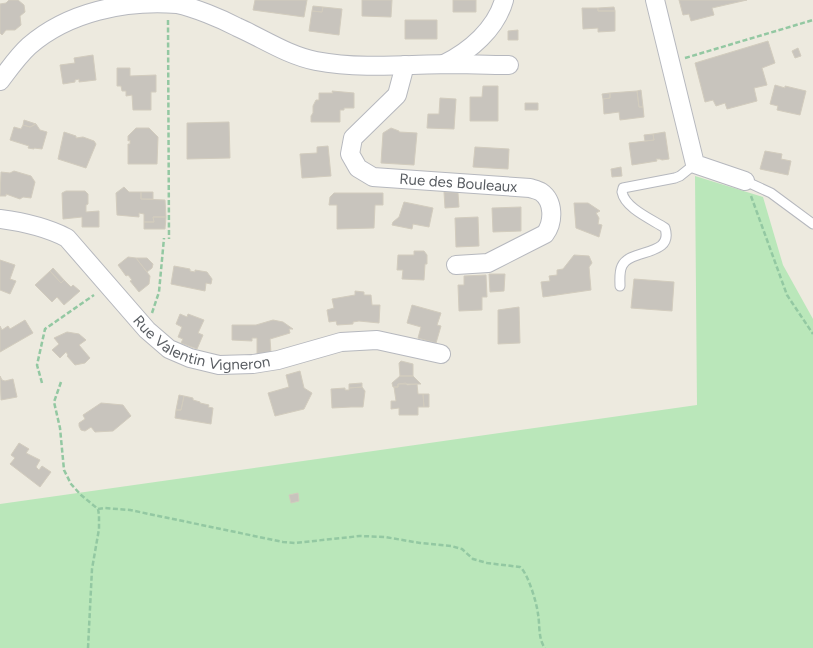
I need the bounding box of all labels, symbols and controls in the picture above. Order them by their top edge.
street label: Rue des Bouleaux [399,170,518,196]
street label: Rue Valentin Vigneron [129,311,271,374]

